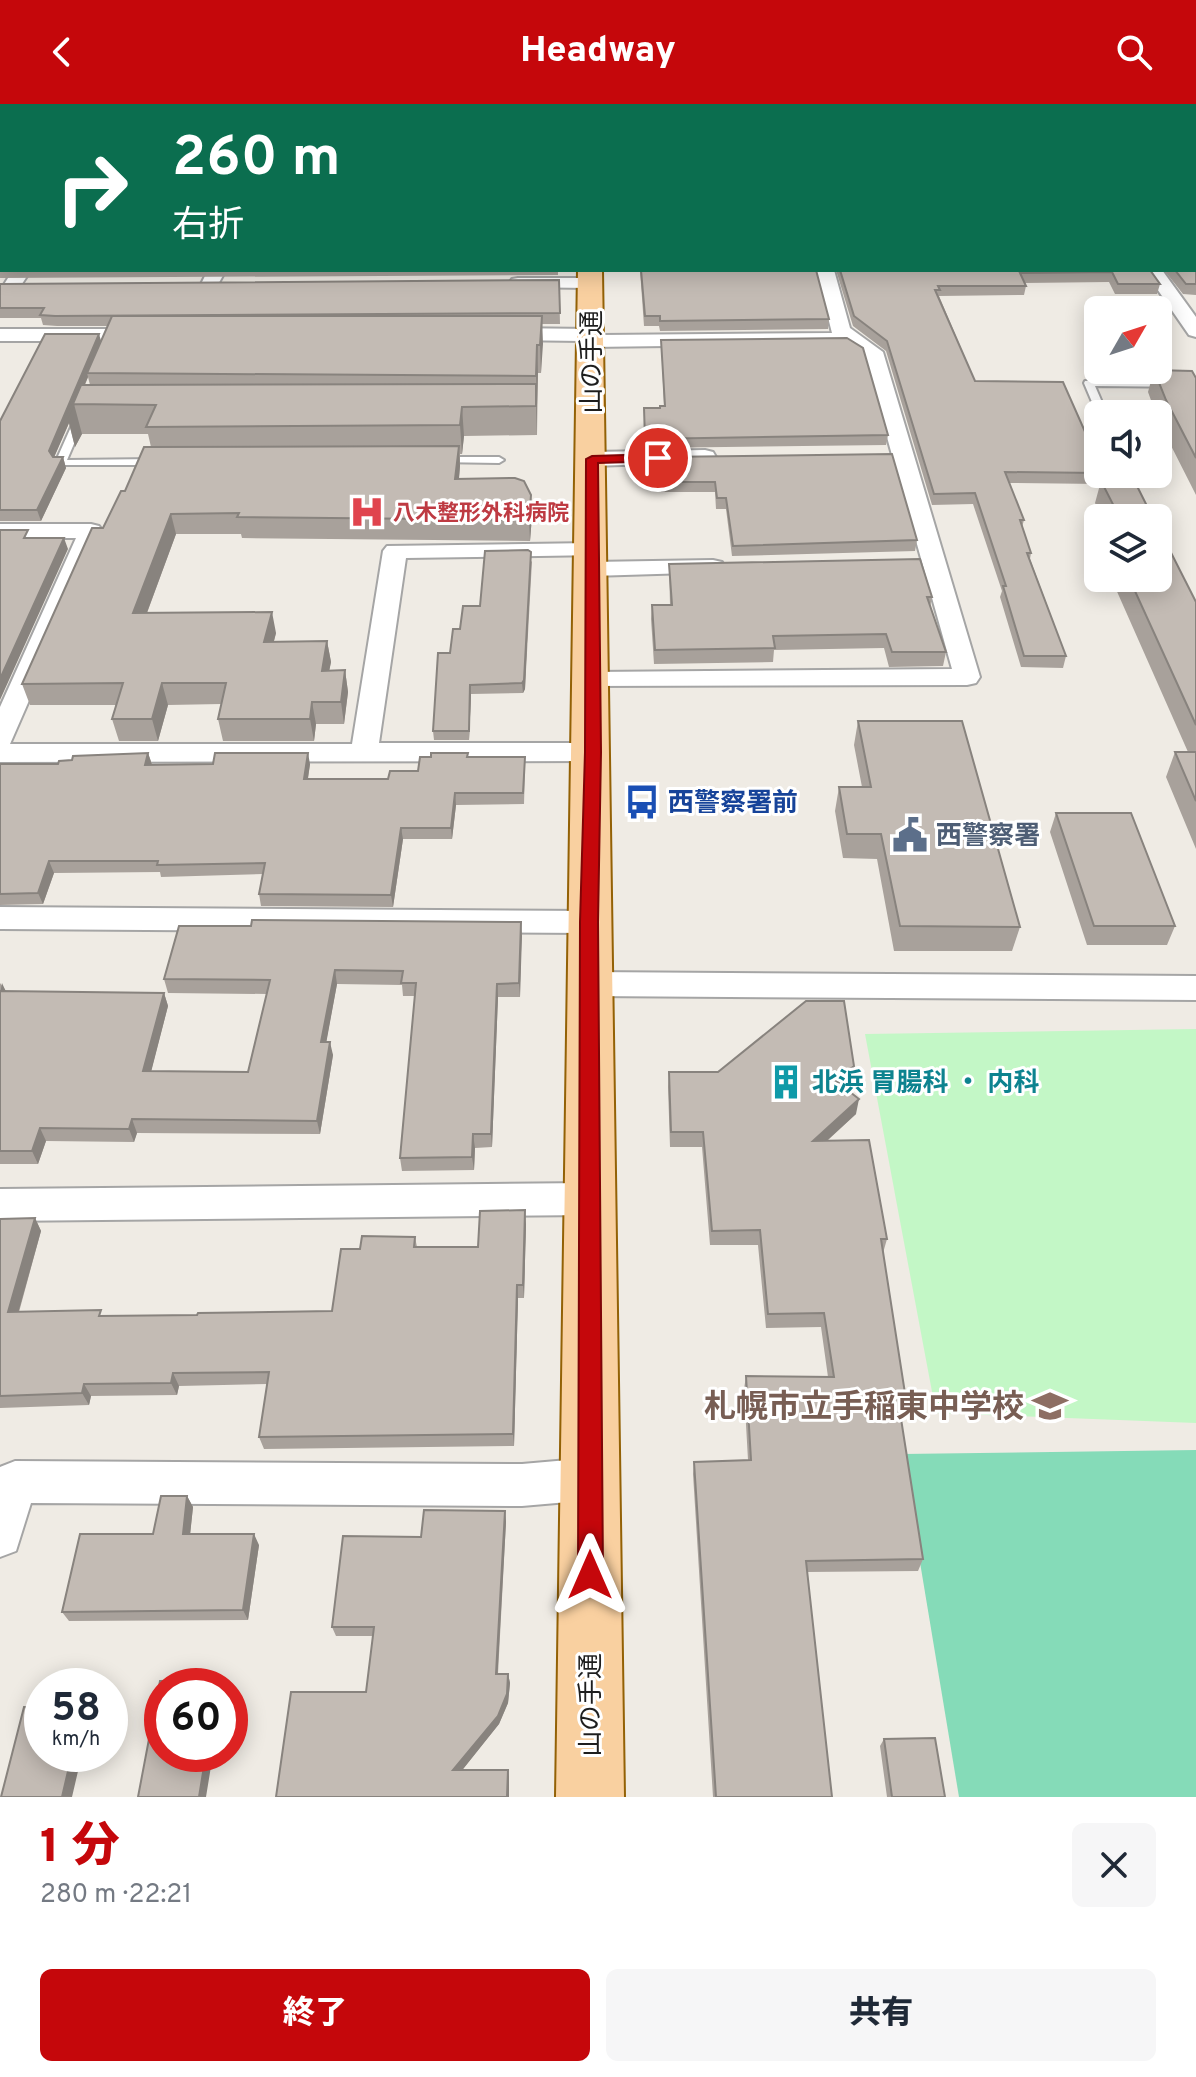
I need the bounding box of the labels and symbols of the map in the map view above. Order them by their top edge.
north arrow [1084,296,1172,384]
street label: 山の手通 [577,310,610,414]
pin [624,424,692,492]
hospital icon: 八木整形外科病院 [348,493,386,531]
place label: 八木整形外科病院 [393,501,569,528]
bus stop icon: 西警察署前 [623,783,661,821]
place label: 西警察署前 [668,788,798,821]
public building icon: 西警察署 [891,816,929,854]
place label: 西警察署 [936,821,1040,854]
building icon: 北浜 胃腸科 ・ 内科 [767,1063,805,1101]
place label: 北浜 胃腸科 ・ 内科 [812,1068,1040,1101]
school or university icon: 札幌市立手稲東中学校 [1031,1387,1069,1425]
place label: 札幌市立手稲東中学校 [704,1389,1024,1429]
position arrow [548,1533,632,1617]
street label: 山の手通 [576,1653,609,1757]
speed limit sign: 60 [144,1668,248,1772]

